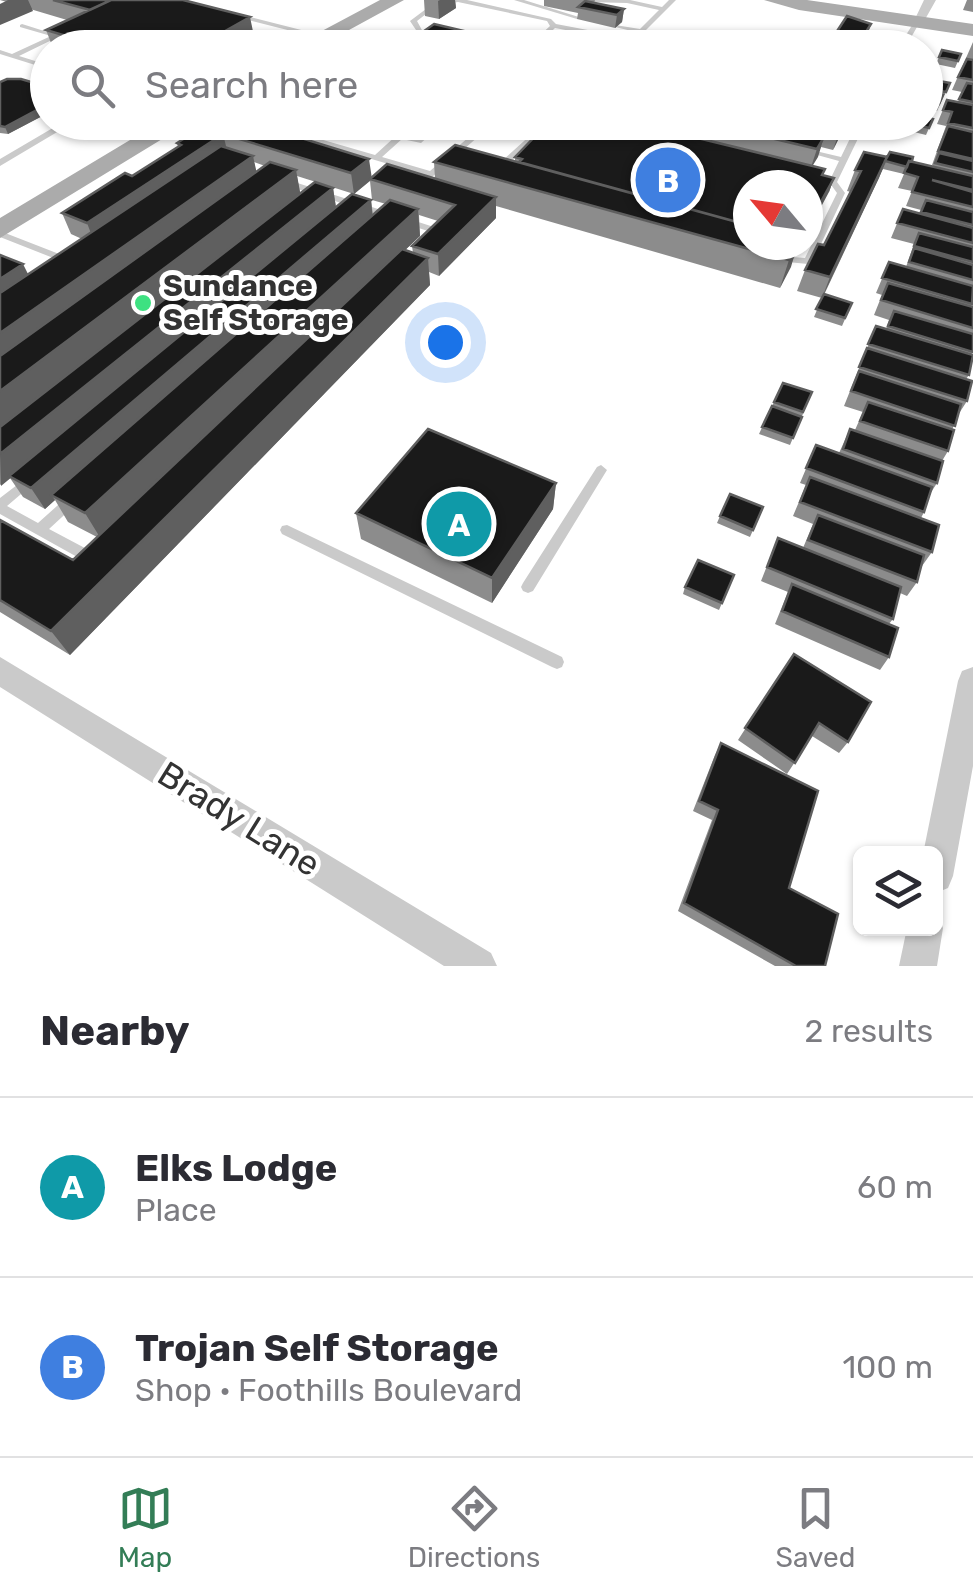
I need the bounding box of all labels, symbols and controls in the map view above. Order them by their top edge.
search box [30,30,943,140]
icon: search [65,58,120,113]
text: Search here [145,62,358,108]
pin: B [636,142,700,218]
north arrow [733,170,823,260]
place label: Sundance Self Storage [163,268,349,338]
marker: Sundance Self Storage [132,292,154,314]
your location [420,317,471,368]
pin: A [426,486,492,562]
street label: Brady Lane [150,753,328,885]
map controls [853,846,943,936]
button: layers [853,846,943,936]
text: Nearby [40,1006,190,1056]
text: 2 results [804,1012,933,1050]
text: Elks Lodge [135,1145,337,1191]
text: A [61,1168,84,1206]
text: 60 m [857,1168,933,1206]
text: Place [135,1191,217,1229]
text: Trojan Self Storage [135,1325,499,1371]
text: B [61,1348,84,1386]
text: 100 m [842,1348,933,1386]
text: Shop · Foothills Boulevard [135,1371,522,1409]
tab: Map [118,1481,173,1574]
tab: Directions [408,1481,540,1574]
tab: Saved [775,1481,855,1574]

